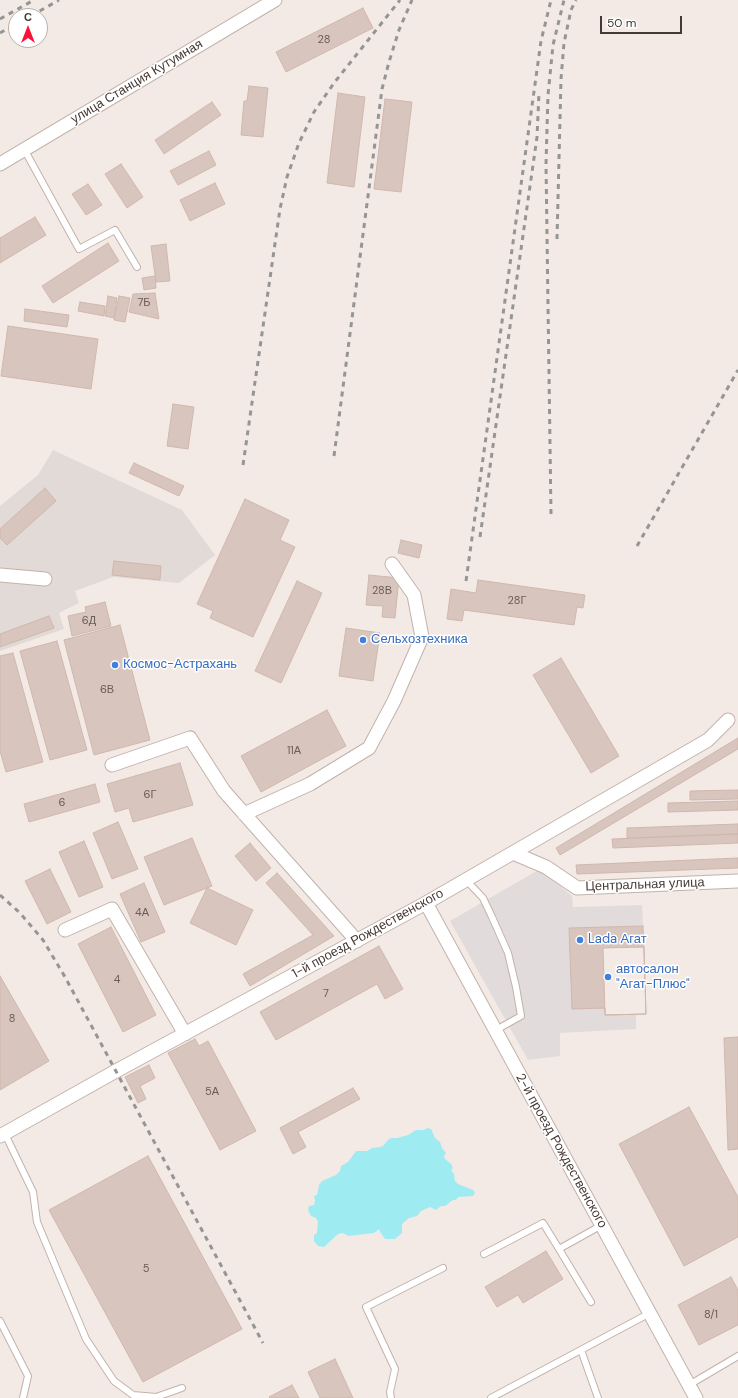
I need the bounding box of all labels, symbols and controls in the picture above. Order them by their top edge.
north arrow [8,8,48,48]
scale bar [602,8,684,34]
text: С [24,10,32,24]
text: 50 m [607,15,636,31]
house number: 28 [318,33,330,47]
street label: улица Станция Кутумная [68,36,206,128]
house number: 7Б [137,296,151,310]
house number: 28В [372,584,392,598]
house number: 28Г [508,594,526,608]
house number: 6Д [82,614,96,628]
place label: Сельхозтехника [371,632,468,648]
marker: Сельхозтехника [358,635,368,645]
place label: Космос-Астрахань [123,657,237,673]
marker: Космос-Астрахань [110,660,120,670]
house number: 6В [100,683,114,697]
house number: 11А [287,744,301,758]
house number: 6Г [144,788,156,802]
house number: 6 [59,796,65,810]
street label: Центральная улица [585,875,705,895]
street label: 1-й проезд Рождественского [290,886,446,982]
house number: 4А [135,906,149,920]
place label: Lada Агат [588,932,647,948]
marker: Lada Агат [575,935,585,945]
place label: автосалон "Агат-Плюс" [616,962,690,993]
marker: автосалон "Агат-Плюс" [603,972,613,982]
house number: 4 [114,973,120,987]
house number: 7 [323,987,329,1001]
house number: 8 [9,1012,15,1026]
street label: 2-й проезд Рождественского [512,1071,610,1231]
house number: 5А [205,1085,219,1099]
house number: 5 [143,1262,149,1276]
house number: 8/1 [704,1308,718,1322]

